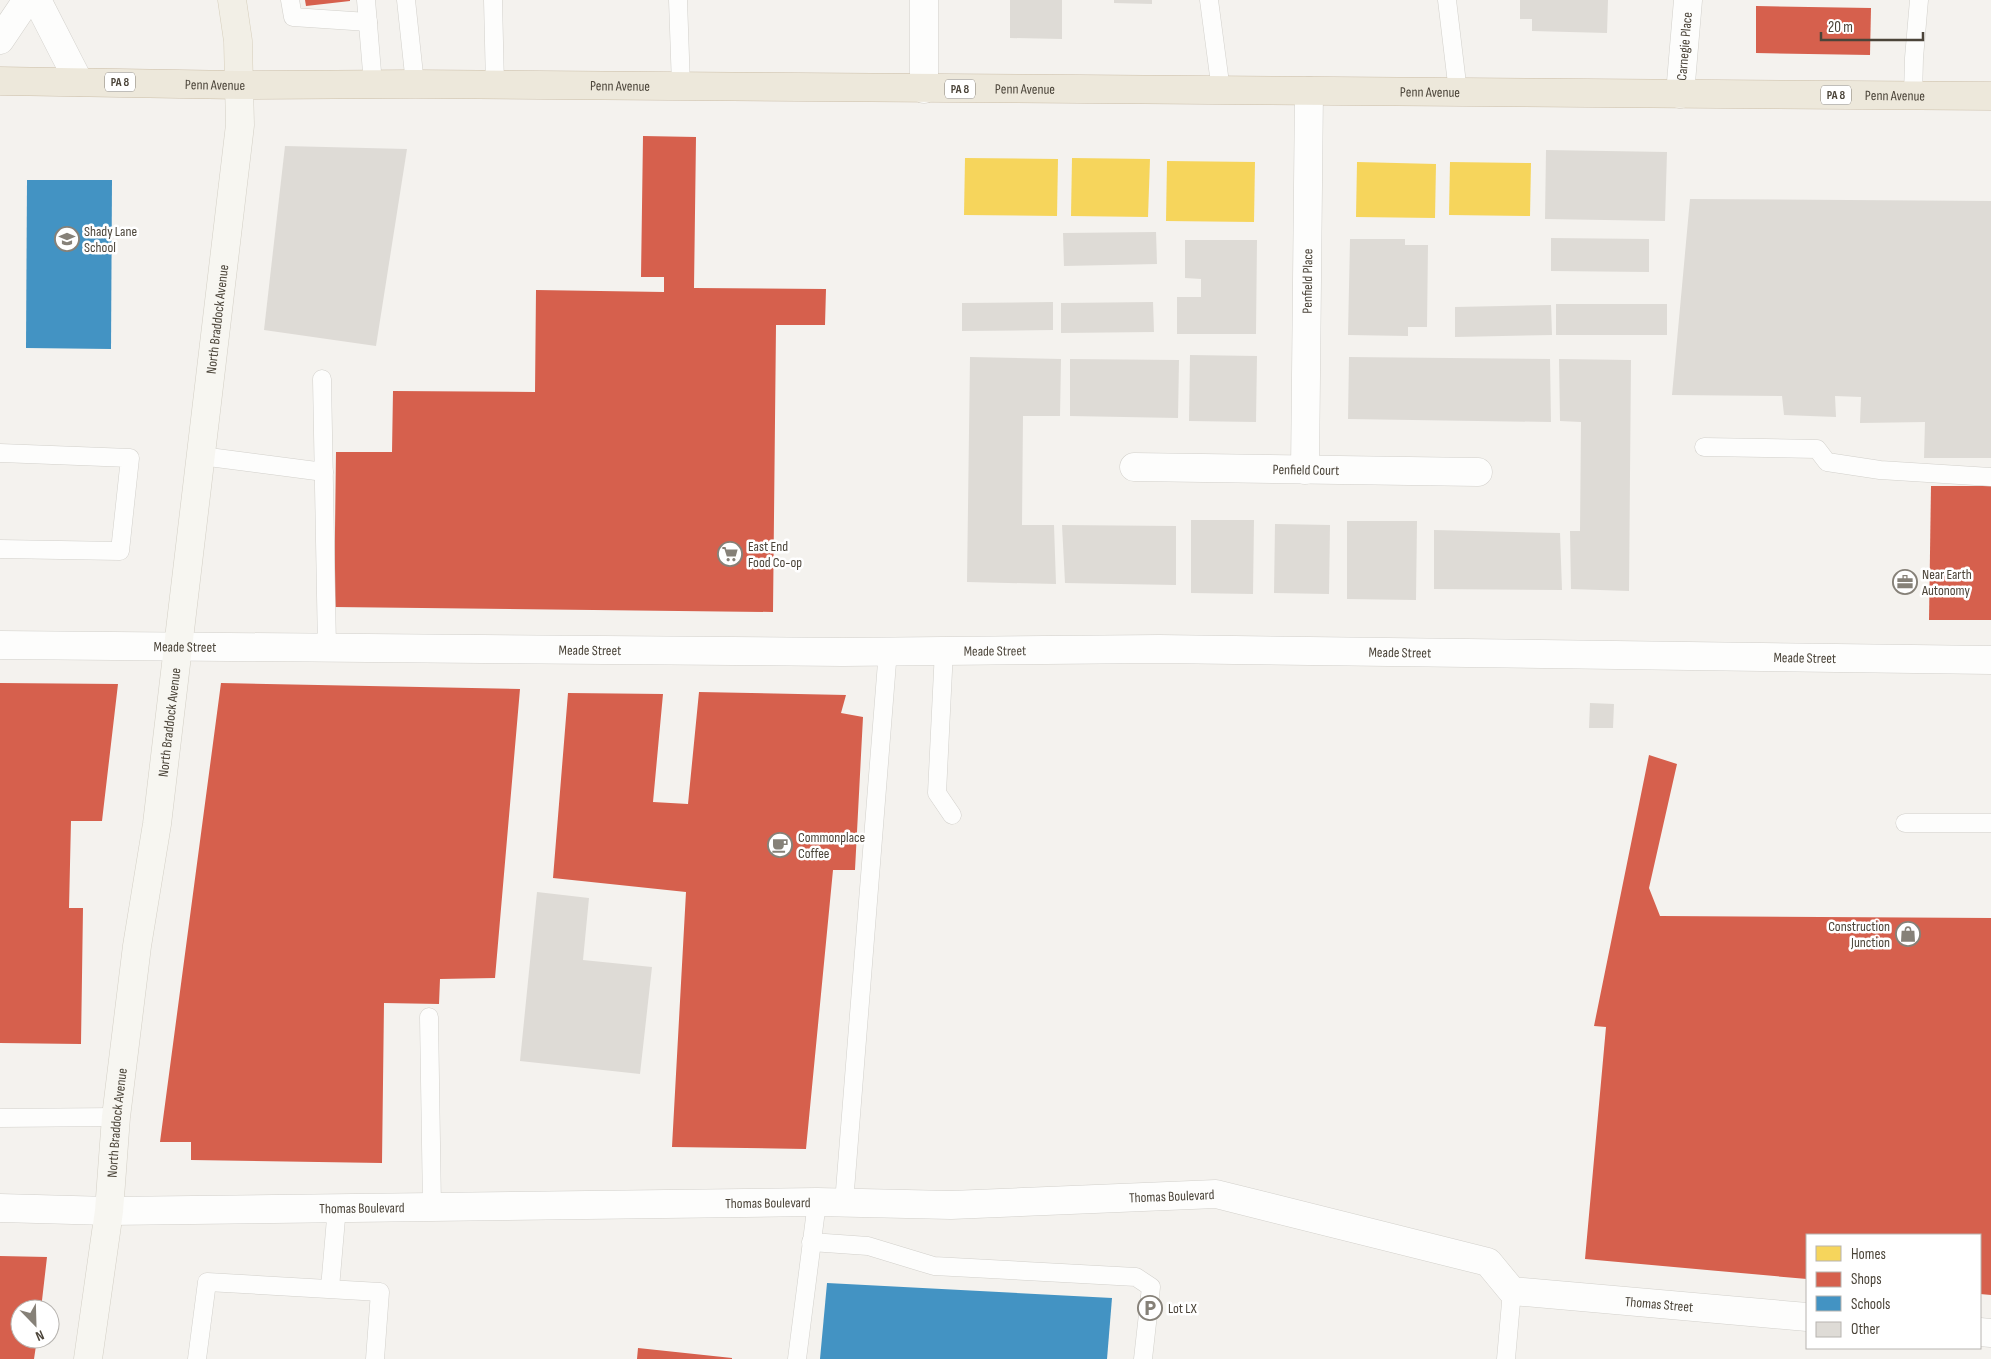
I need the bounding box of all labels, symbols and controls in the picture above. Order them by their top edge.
scale bar [1821,10,1924,42]
street label: Carnegie Place [1673,11,1695,81]
text: 20 m [1828,18,1853,37]
road number: PA 8 [105,72,135,91]
street label: Penn Avenue [185,76,245,94]
street label: Penn Avenue [590,77,650,94]
road number: PA 8 [945,80,975,98]
street label: Penn Avenue [995,80,1055,97]
street label: Penn Avenue [1400,83,1460,100]
road number: PA 8 [1821,86,1851,104]
street label: Penn Avenue [1865,87,1925,104]
place label: Shady Lane School [84,223,137,256]
school or university icon: Shady Lane School [54,226,80,252]
street label: Penfield Place [1298,248,1316,314]
street label: North Braddock Avenue [202,264,232,375]
street label: Penfield Court [1272,461,1340,478]
place label: East End Food Co-op [748,538,802,571]
supermarket icon: East End Food Co-op [717,541,743,567]
place label: Near Earth Autonomy [1921,566,1972,599]
office icon: Near Earth Autonomy [1892,569,1918,595]
street label: Meade Street [154,638,216,655]
street label: Meade Street [559,641,621,659]
street label: Meade Street [964,642,1026,659]
street label: Meade Street [1368,643,1431,661]
street label: Meade Street [1773,649,1836,666]
street label: North Braddock Avenue [154,667,184,778]
place label: Commonplace Coffee [798,829,865,862]
cafe icon: Commonplace Coffee [767,832,793,858]
place label: Construction Junction [1828,918,1890,951]
shop icon: Construction Junction [1895,921,1921,947]
street label: North Braddock Avenue [103,1067,130,1178]
street label: Thomas Boulevard [1129,1186,1215,1206]
street label: Thomas Boulevard [725,1194,811,1212]
street label: Thomas Boulevard [319,1199,405,1217]
legend [1806,1234,1981,1349]
text: Homes [1851,1245,1886,1264]
text: Shops [1851,1270,1882,1289]
street label: Thomas Street [1624,1292,1694,1315]
parking icon: Lot LX [1137,1295,1163,1321]
text: Schools [1851,1295,1890,1314]
north arrow [10,1299,60,1349]
place label: Lot LX [1168,1300,1197,1317]
text: Other [1851,1320,1880,1339]
text: N [33,1326,47,1345]

